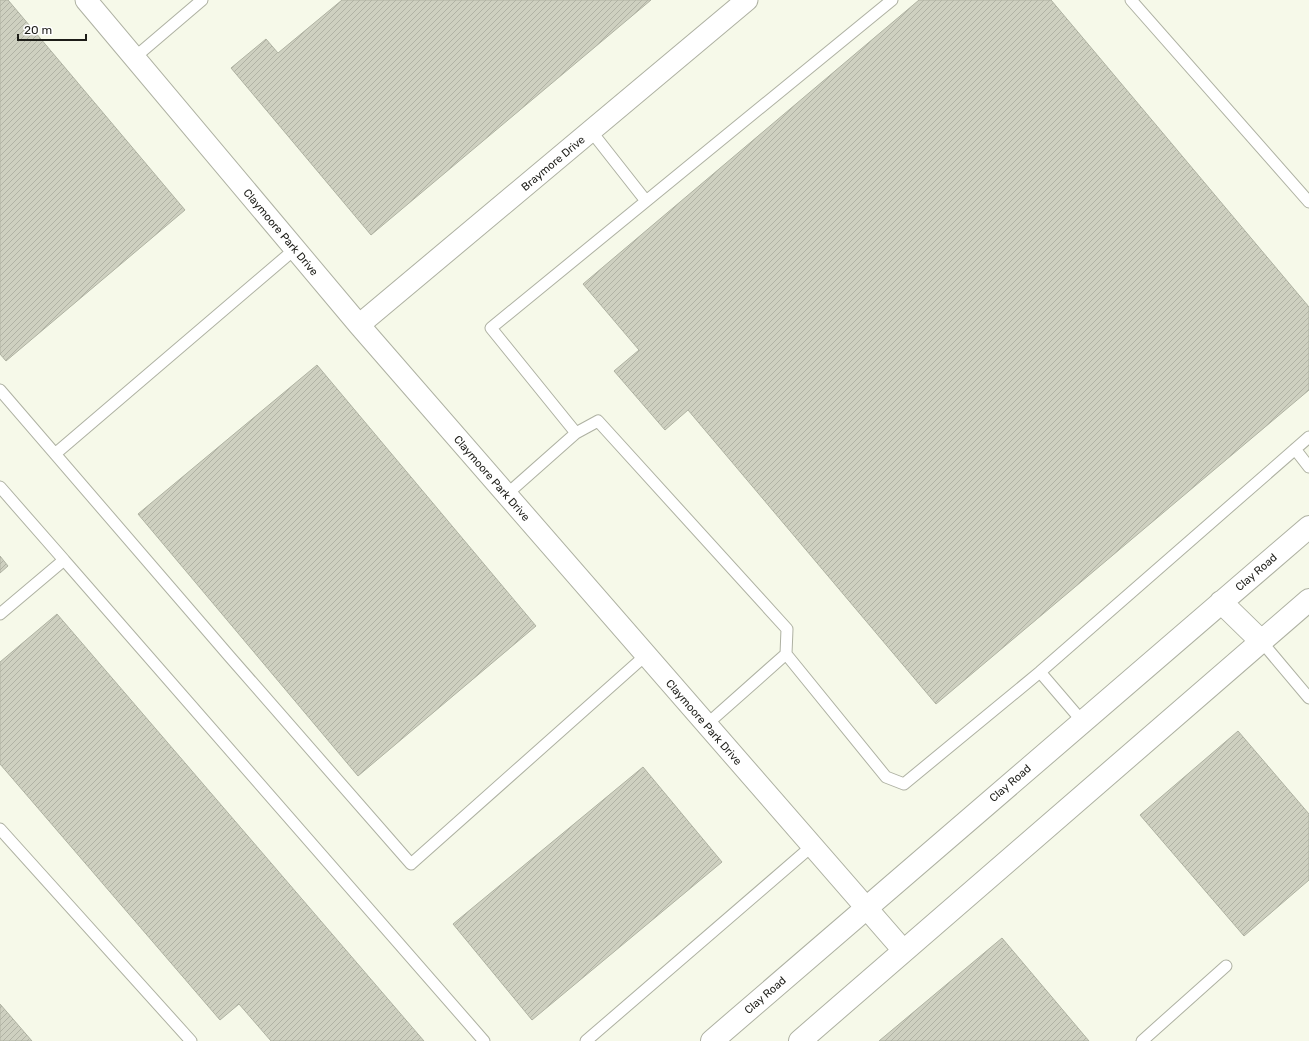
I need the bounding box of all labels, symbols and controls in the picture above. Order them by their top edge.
scale bar [18,16,86,42]
text: 20 m [24,23,52,37]
street label: Braymore Drive [519,133,588,194]
street label: Claymoore Park Drive [241,186,321,278]
street label: Claymoore Park Drive [451,433,532,524]
street label: Clay Road [1233,551,1280,594]
street label: Claymoore Park Drive [663,677,744,768]
street label: Clay Road [987,762,1034,805]
street label: Clay Road [742,974,789,1017]

